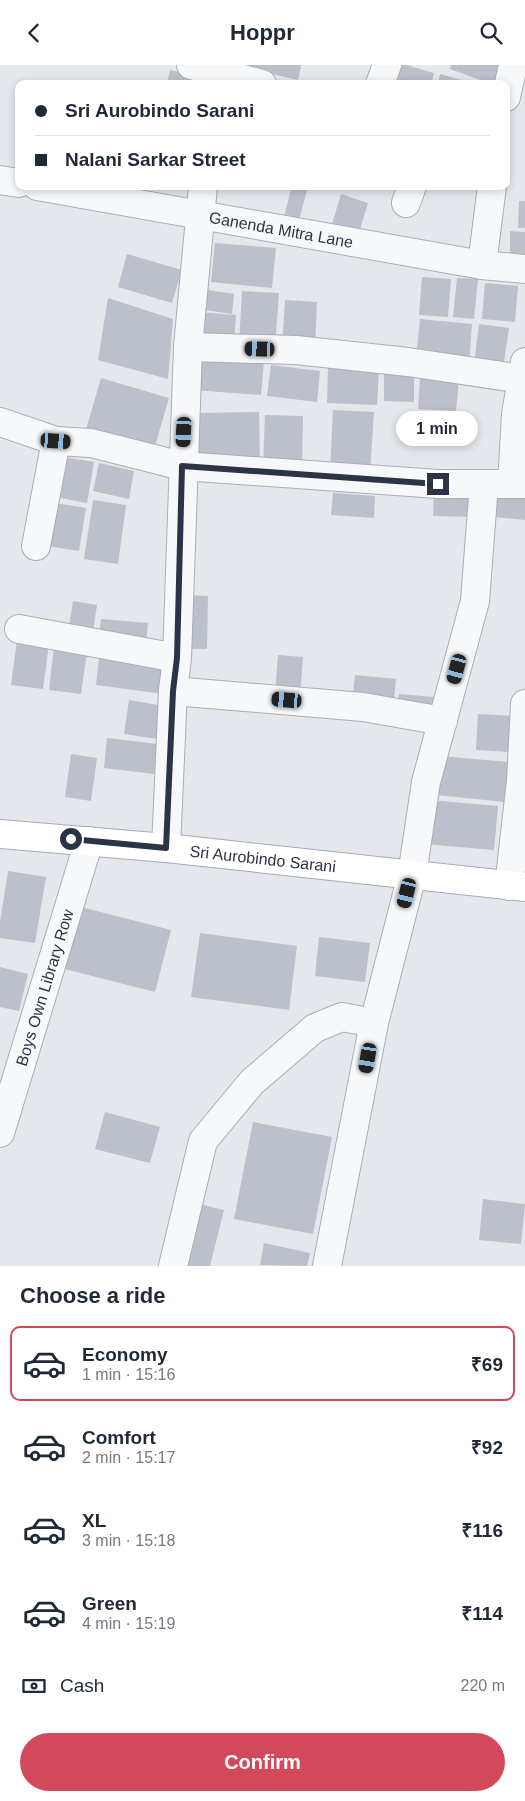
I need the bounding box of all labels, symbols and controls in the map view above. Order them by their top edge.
icon: back [20,19,48,47]
icon: search [477,19,505,47]
text: Hoppr [230,20,295,45]
text: Sri Aurobindo Sarani [65,100,254,121]
text: Nalani Sarkar Street [65,149,246,170]
street label: Ganenda Mitra Lane [208,209,355,251]
car [244,341,275,357]
callout: 1 min [397,411,479,447]
car [175,417,192,447]
text: 1 min [416,420,458,437]
car [40,432,71,450]
route end [427,473,449,495]
car [445,653,468,685]
car [271,691,302,709]
route start [60,828,82,850]
street label: Sri Aurobindo Sarani [189,843,337,875]
car [396,877,417,909]
street label: Boys Own Library Row [13,907,77,1068]
car [358,1042,377,1074]
text: Choose a ride [20,1283,165,1308]
icon: car [22,1341,67,1386]
text: Economy [82,1344,168,1365]
text: ₹69 [471,1354,503,1375]
text: 1 min · 15:16 [82,1366,175,1383]
icon: car [22,1424,67,1469]
text: Comfort [82,1427,156,1448]
text: ₹92 [471,1437,503,1458]
text: 2 min · 15:17 [82,1449,175,1466]
icon: car [22,1507,67,1552]
text: XL [82,1510,106,1531]
text: ₹116 [461,1520,503,1541]
text: 3 min · 15:18 [82,1532,175,1549]
icon: car [22,1590,67,1635]
text: Green [82,1593,137,1614]
text: ₹114 [461,1603,503,1624]
text: 4 min · 15:19 [82,1615,175,1632]
icon: cash [20,1672,48,1700]
text: Cash [60,1675,104,1696]
text: 220 m [461,1677,505,1694]
button: Confirm [20,1733,505,1791]

